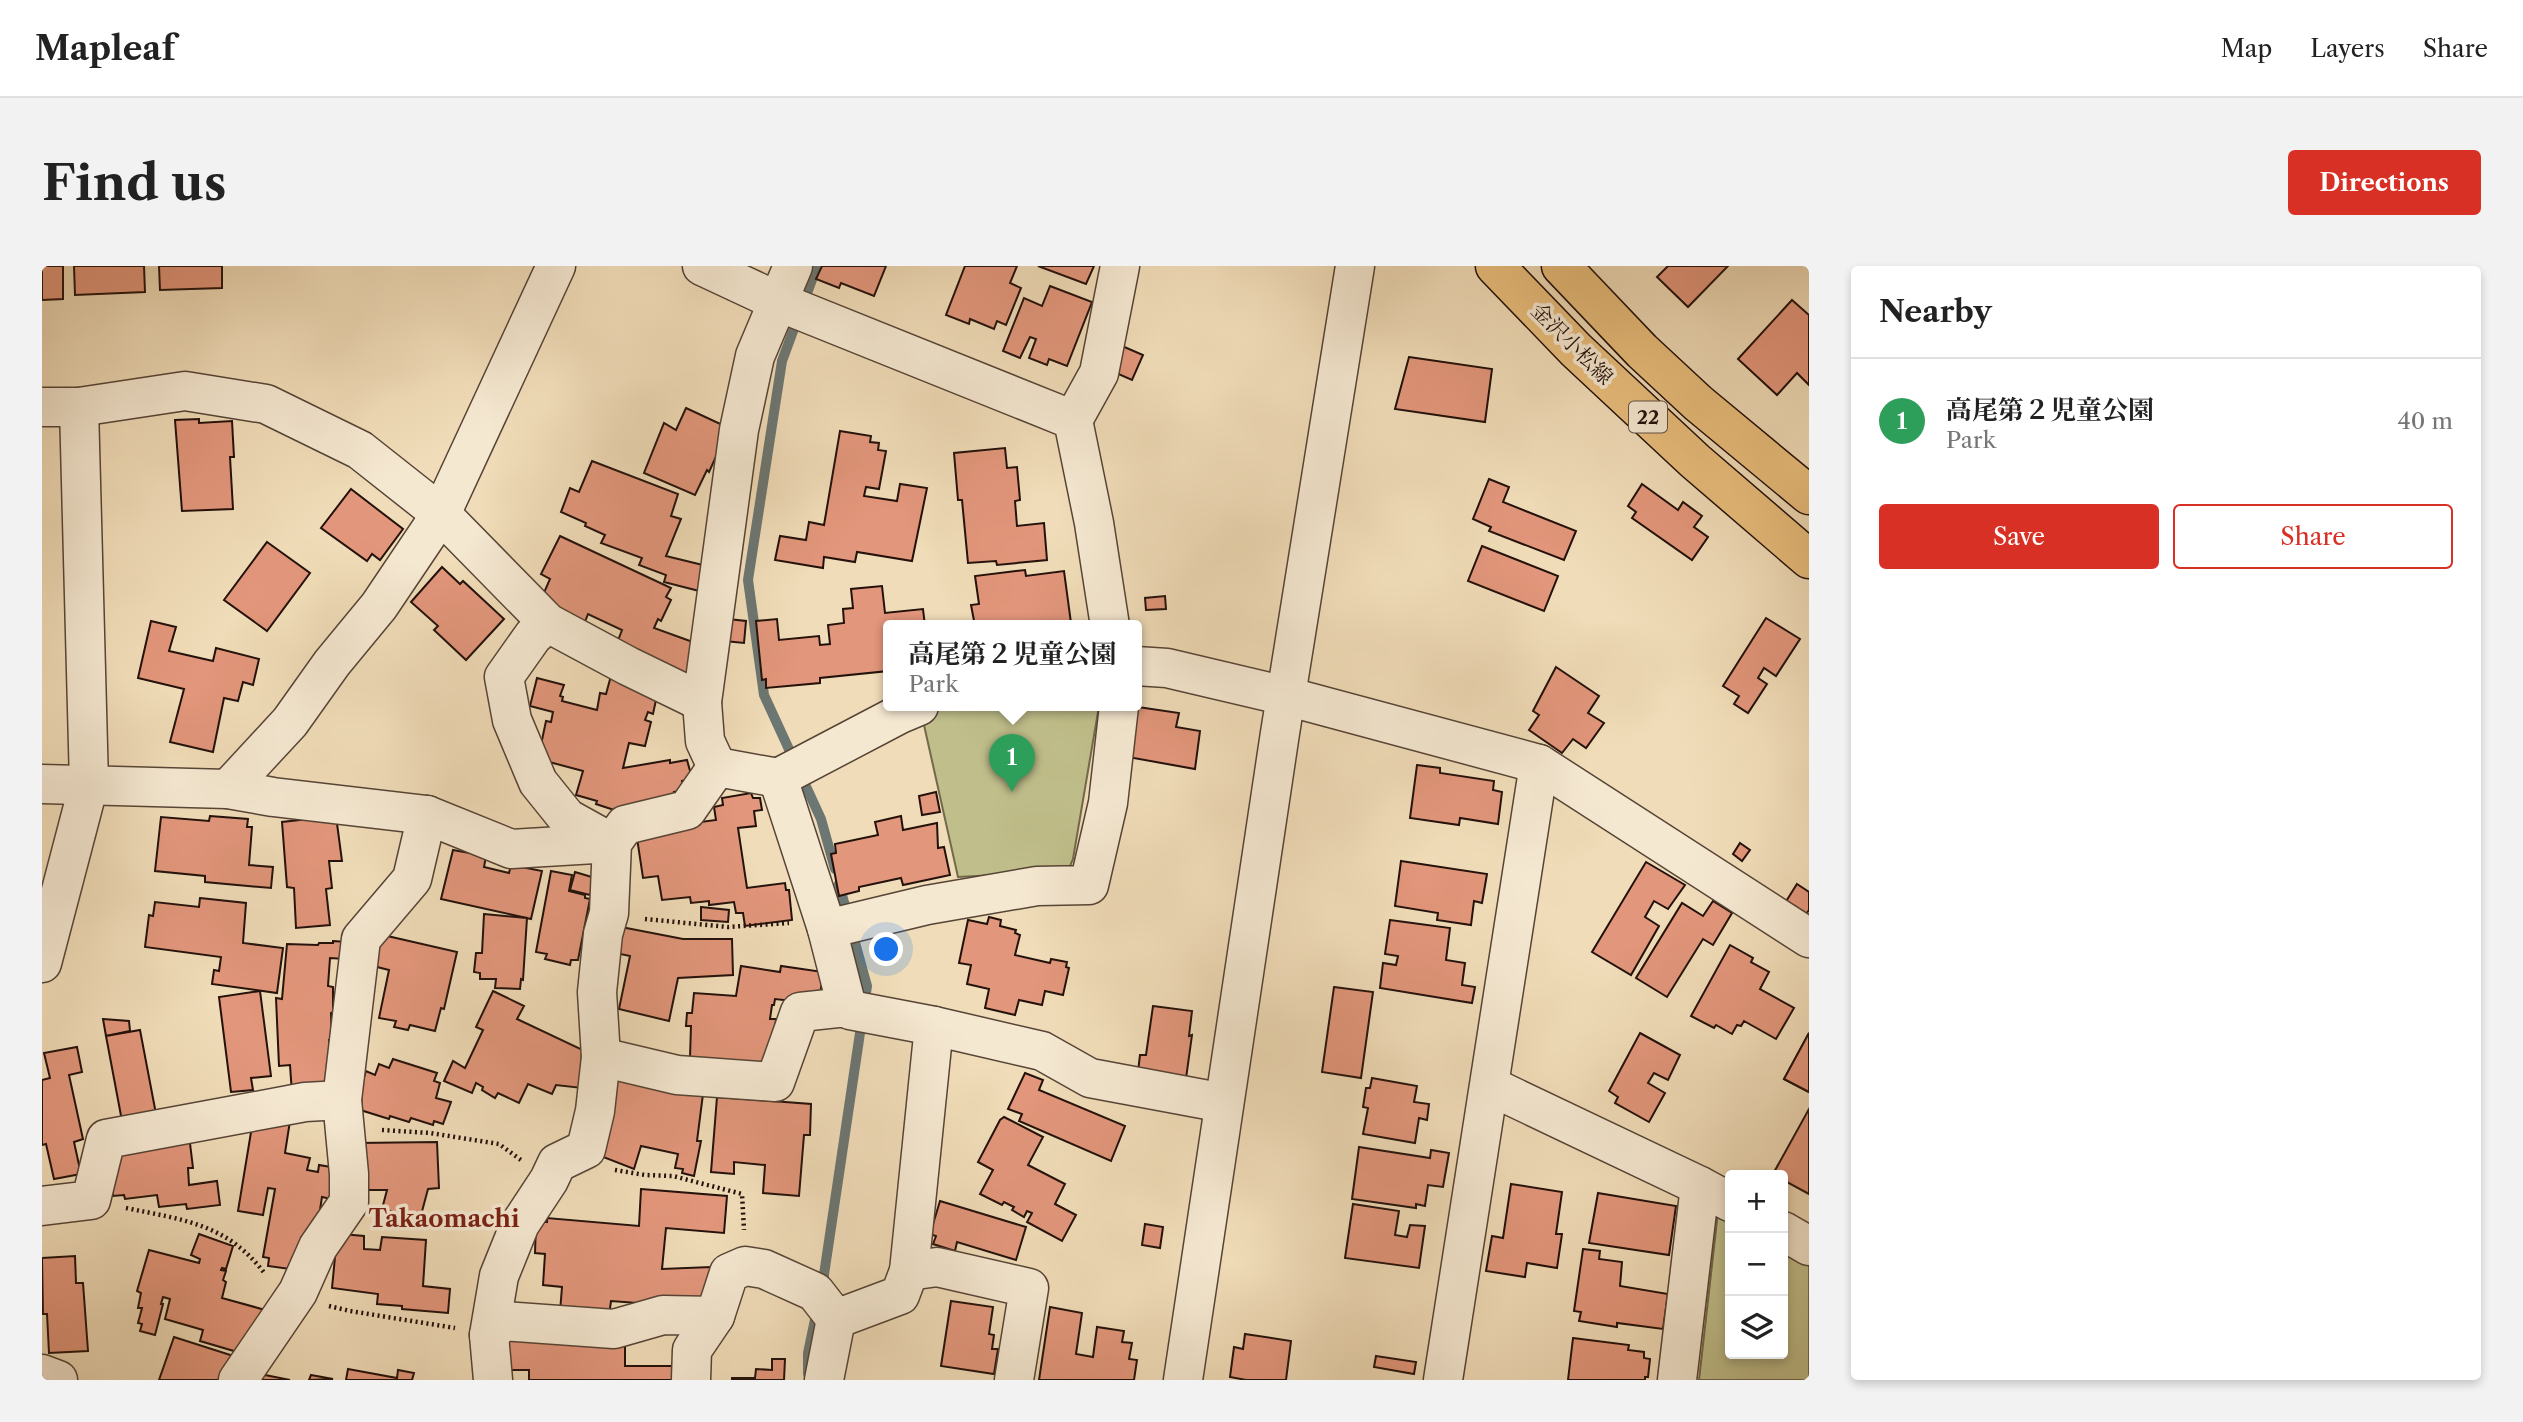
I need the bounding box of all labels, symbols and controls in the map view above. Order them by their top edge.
text: Mapleaf [35,28,175,69]
text: Map [2221,34,2272,63]
text: Layers [2310,34,2385,63]
text: Share [2423,34,2488,63]
button: Directions [2288,150,2481,215]
text: Find us [42,152,226,213]
text: Nearby [1879,293,1992,330]
street label: 金沢小松線 [1526,298,1618,390]
text: 高尾第２児童公園 [1946,394,2154,426]
road number: 22 [1629,402,1667,433]
text: 1 [1897,407,1907,435]
text: 40 m [2398,407,2453,435]
text: Park [1946,426,1996,454]
button: Save [1879,504,2159,569]
button: Share [2173,504,2453,569]
popup [883,620,1142,711]
text: 高尾第２児童公園 [908,638,1117,670]
text: Park [908,670,958,698]
pin: 1 [989,734,1035,792]
your location [869,932,903,966]
map controls [1725,1170,1788,1359]
button: + [1725,1170,1788,1233]
district label: Takaomachi [368,1204,520,1233]
button: − [1725,1233,1788,1296]
button: layers [1725,1296,1788,1359]

